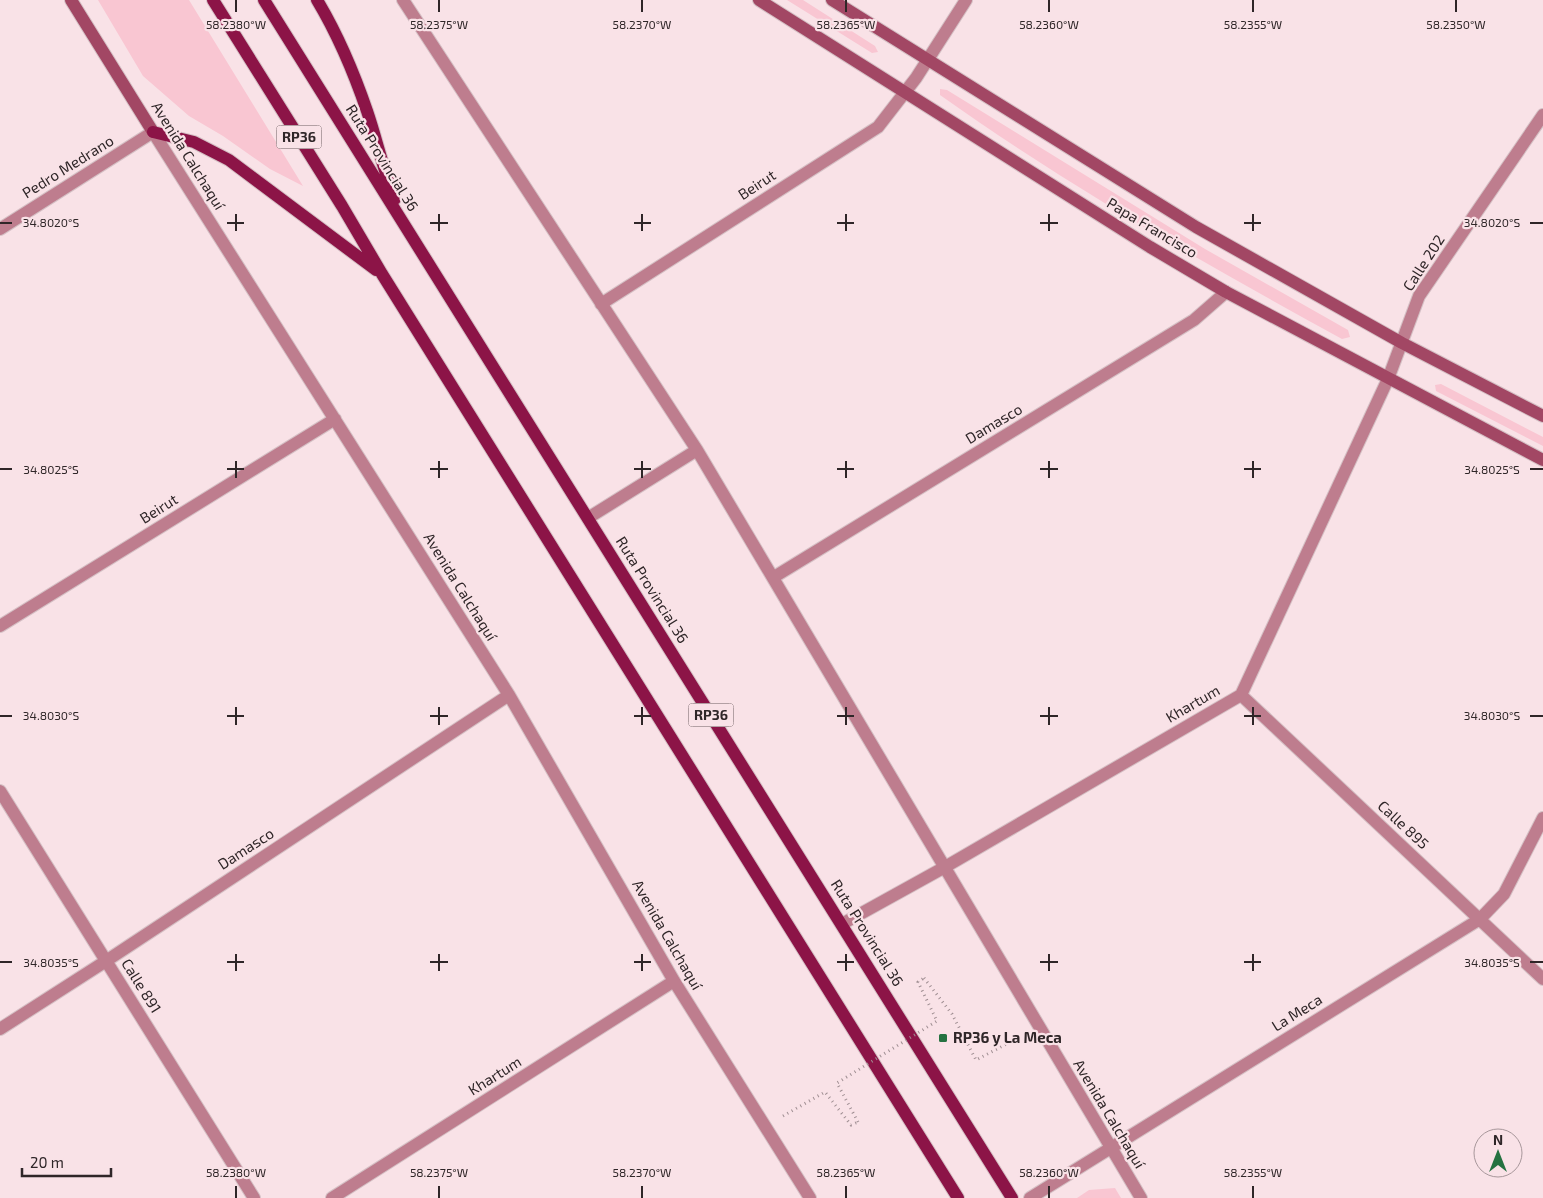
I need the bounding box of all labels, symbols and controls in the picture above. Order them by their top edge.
text: 58.2380°W [206,17,266,31]
text: 58.2375°W [410,17,468,31]
text: 58.2370°W [613,17,672,31]
text: 58.2365°W [817,17,875,31]
text: 58.2360°W [1019,17,1079,31]
text: 58.2355°W [1224,17,1282,31]
text: 58.2350°W [1426,17,1486,31]
street label: Avenida Calchaquí [148,98,230,214]
street label: Ruta Provincial 36 [343,101,423,214]
road number: RP36 [276,125,322,148]
street label: Pedro Medrano [18,131,117,201]
street label: Beirut [734,165,779,203]
street label: Papa Francisco [1104,193,1201,261]
text: 34.8020°S [23,215,79,229]
text: 34.8020°S [1464,215,1520,229]
street label: Calle 202 [1398,231,1448,294]
street label: Damasco [962,399,1025,447]
text: 34.8025°S [23,462,79,476]
text: 34.8025°S [1464,462,1520,476]
street label: Beirut [136,489,181,527]
street label: Avenida Calchaquí [420,529,502,645]
street label: Ruta Provincial 36 [613,533,693,646]
street label: Khartum [1162,681,1223,726]
road number: RP36 [688,704,734,726]
text: 34.8030°S [23,708,79,722]
text: 34.8030°S [1464,708,1520,722]
street label: Calle 895 [1375,796,1433,852]
street label: Damasco [214,823,277,873]
street label: Avenida Calchaquí [629,876,707,994]
street label: Ruta Provincial 36 [828,876,908,989]
text: 34.8035°S [23,955,79,969]
street label: Calle 891 [118,955,166,1016]
text: 34.8035°S [1464,955,1520,969]
street label: La Meca [1268,990,1325,1035]
place label: RP36 y La Meca [953,1028,1062,1047]
marker: RP36 y La Meca [937,1032,949,1044]
street label: Khartum [465,1052,524,1098]
street label: Avenida Calchaquí [1070,1056,1150,1172]
north arrow [1473,1128,1523,1178]
text: N [1493,1131,1503,1148]
scale bar [22,1146,111,1178]
text: 20 m [30,1153,64,1171]
text: 58.2380°W [206,1165,266,1179]
text: 58.2375°W [410,1165,468,1179]
text: 58.2370°W [613,1165,672,1179]
text: 58.2365°W [817,1165,875,1179]
text: 58.2360°W [1019,1165,1079,1179]
text: 58.2355°W [1224,1165,1282,1179]

